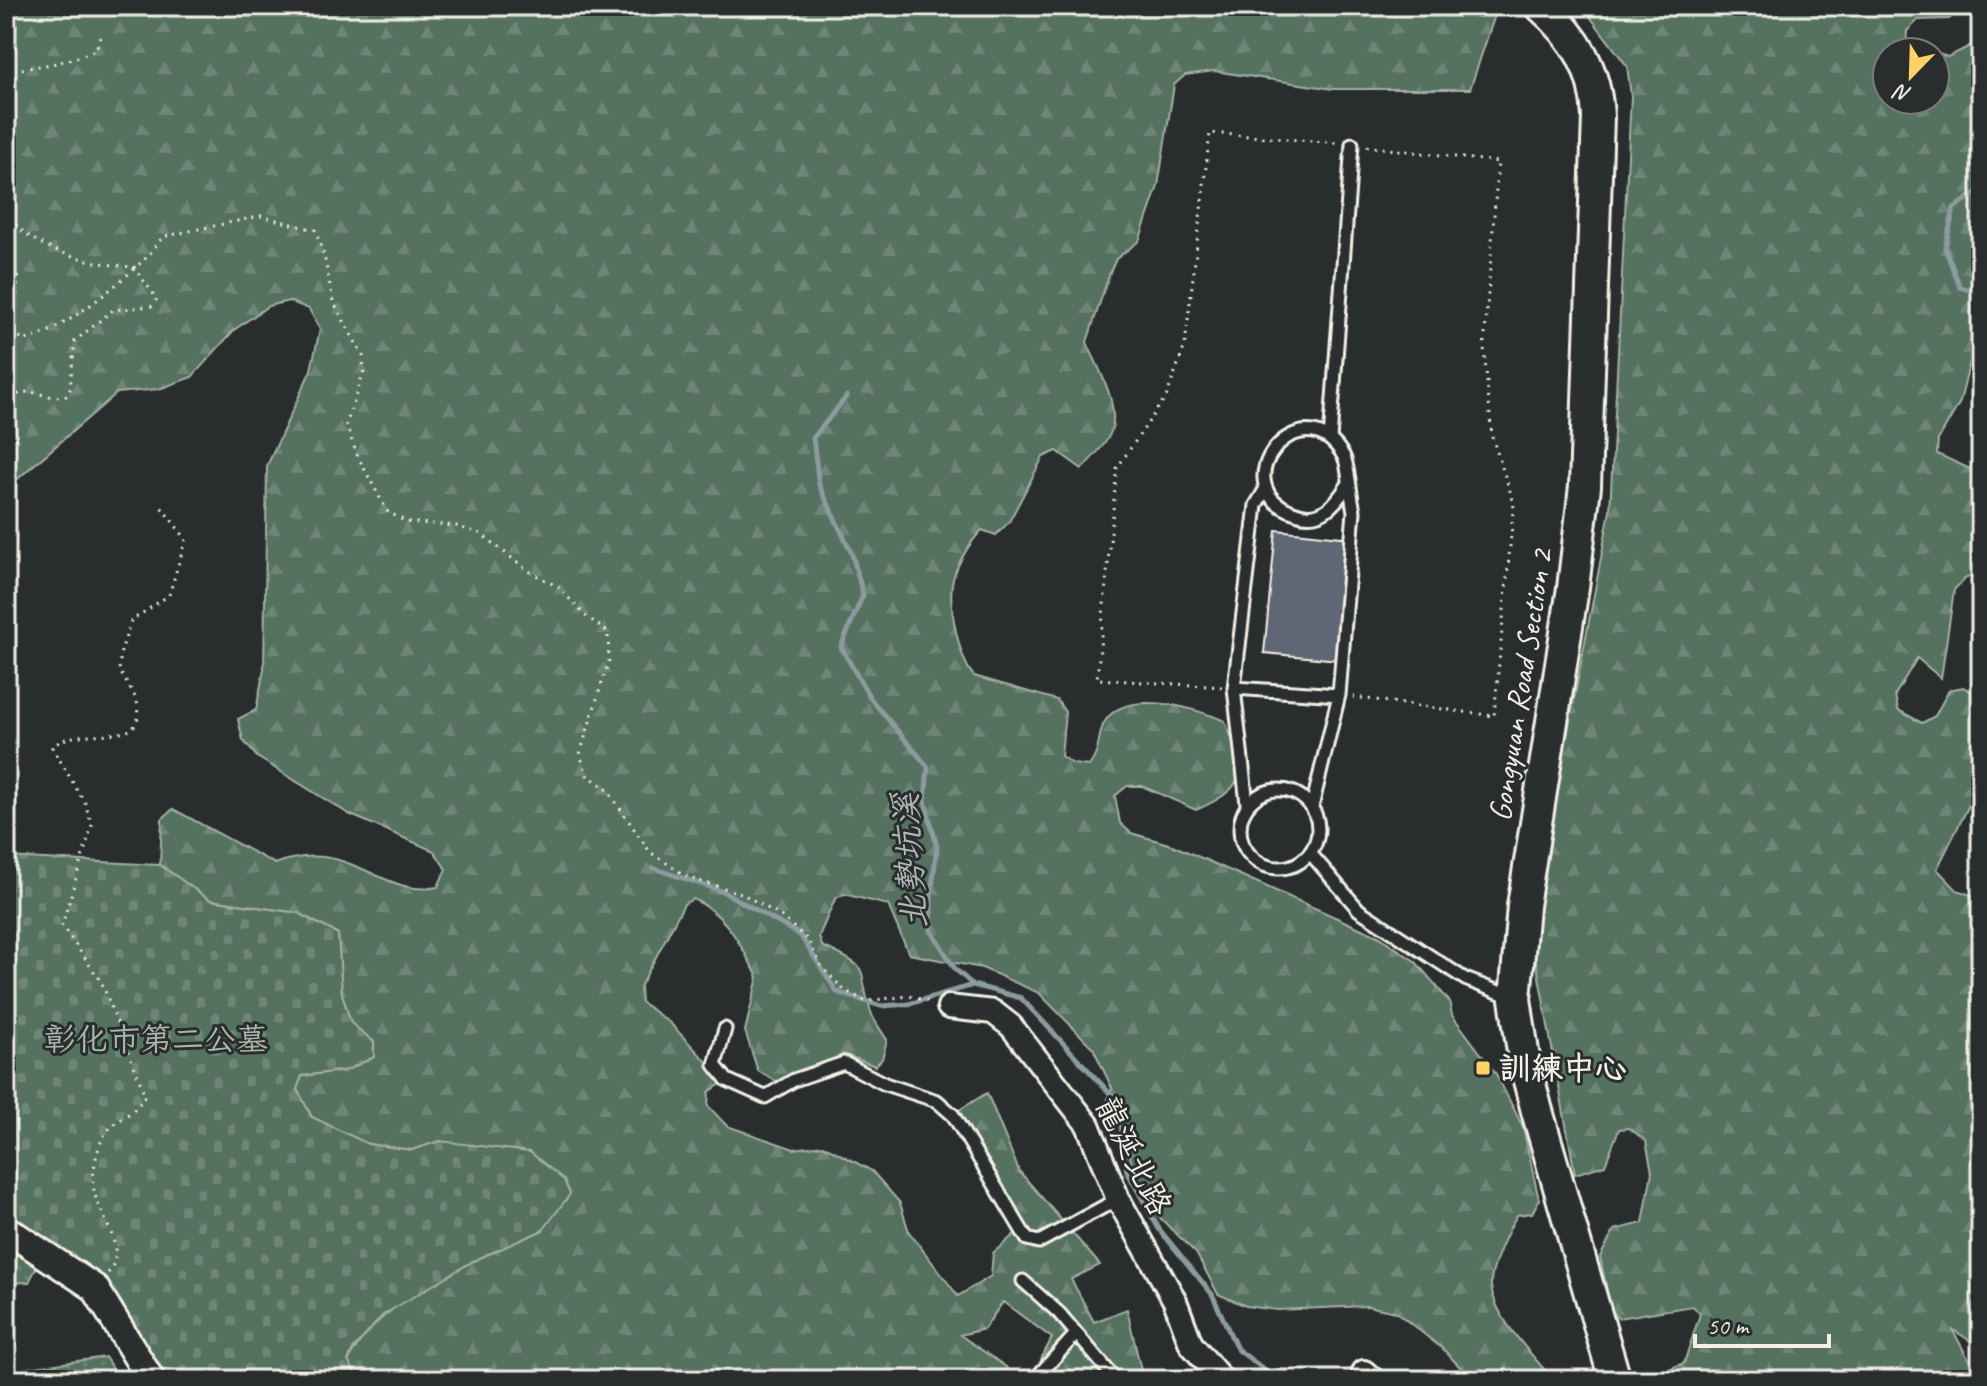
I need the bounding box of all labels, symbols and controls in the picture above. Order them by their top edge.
north arrow [1871,36,1951,116]
text: N [1889,77,1915,109]
street label: Gongyuan Road Section 2 [1479,544,1563,824]
water label: 北勢坑溪 [883,790,936,930]
park label: 彰化市第二公墓 [44,1019,268,1060]
place label: 訓練中心 [1499,1048,1627,1089]
marker: 訓練中心 [1474,1059,1492,1077]
street label: 龍涎北路 [1086,1090,1181,1223]
scale bar [1695,1298,1829,1348]
text: 50 m [1707,1311,1750,1341]

